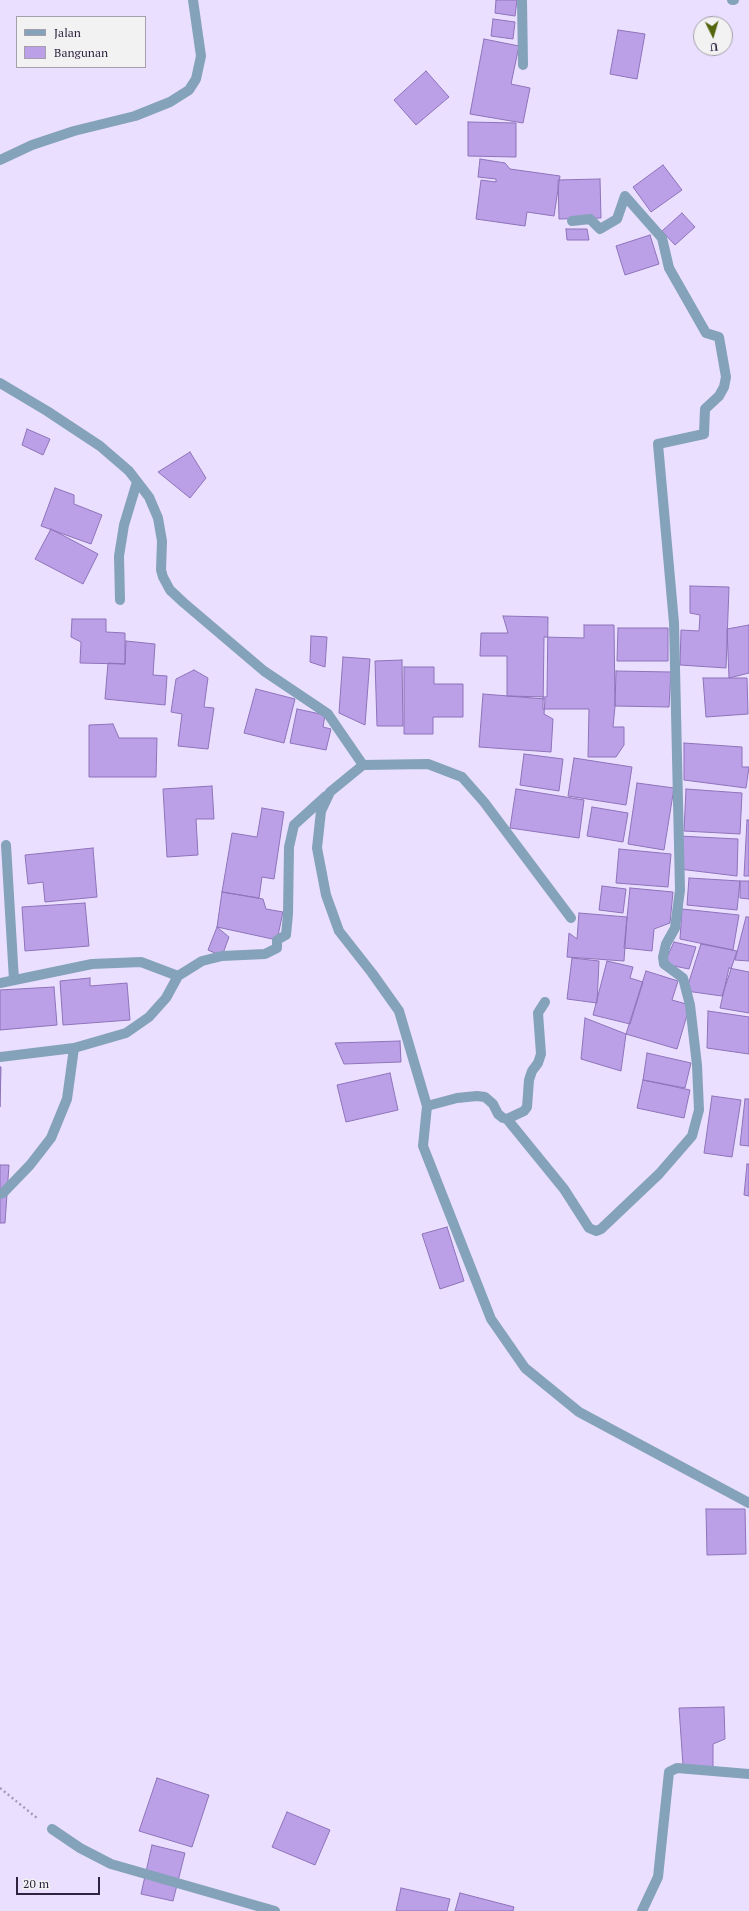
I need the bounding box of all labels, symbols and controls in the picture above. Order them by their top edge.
legend [16,16,146,68]
north arrow [693,16,733,56]
text: Jalan [54,25,81,40]
text: U [709,40,718,54]
text: Bangunan [54,45,108,60]
scale bar [18,1869,102,1895]
text: 20 m [23,1876,49,1891]

